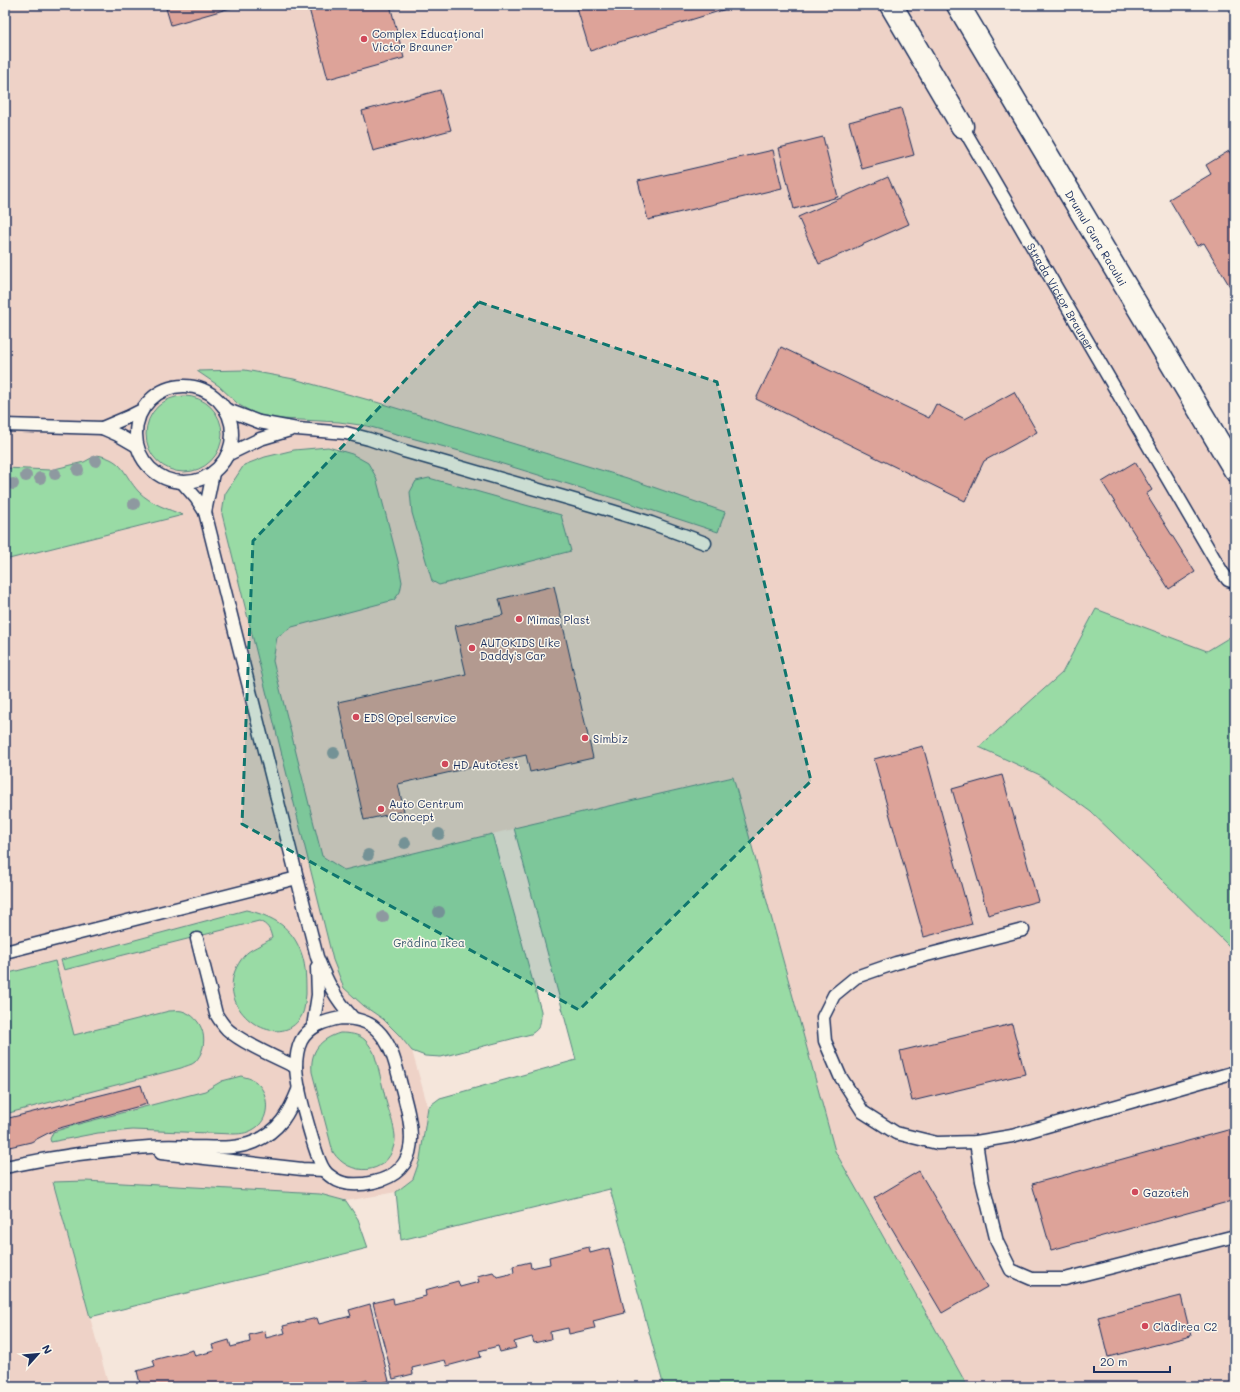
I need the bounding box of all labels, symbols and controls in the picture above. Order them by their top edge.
place label: Complex Educațional Victor Brauner [372,26,484,54]
marker: Complex Educațional Victor Brauner [359,34,369,44]
street label: Drumul Gura Racului [1062,187,1131,288]
street label: Strada Victor Brauner [1024,240,1098,353]
place label: Mimas Plast [527,612,590,627]
marker: Mimas Plast [514,614,524,624]
place label: AUTOKIDS Like Daddy's Car [480,635,561,663]
marker: AUTOKIDS Like Daddy's Car [467,643,477,653]
place label: EDS Opel service [364,710,456,725]
marker: EDS Opel service [351,712,361,722]
place label: Simbiz [593,731,628,746]
marker: Simbiz [580,733,590,743]
place label: HD Autotest [453,757,519,772]
marker: HD Autotest [440,759,450,769]
place label: Auto Centrum Concept [389,796,463,824]
marker: Auto Centrum Concept [376,804,386,814]
park label: Grădina Ikea [393,935,465,950]
place label: Gazoteh [1143,1185,1189,1200]
marker: Gazoteh [1130,1187,1140,1197]
place label: Clădirea C2 [1153,1319,1218,1334]
marker: Clădirea C2 [1140,1321,1150,1331]
north arrow [18,1334,58,1374]
text: N [39,1342,56,1356]
scale bar [1094,1348,1170,1374]
text: 20 m [1100,1353,1128,1369]

